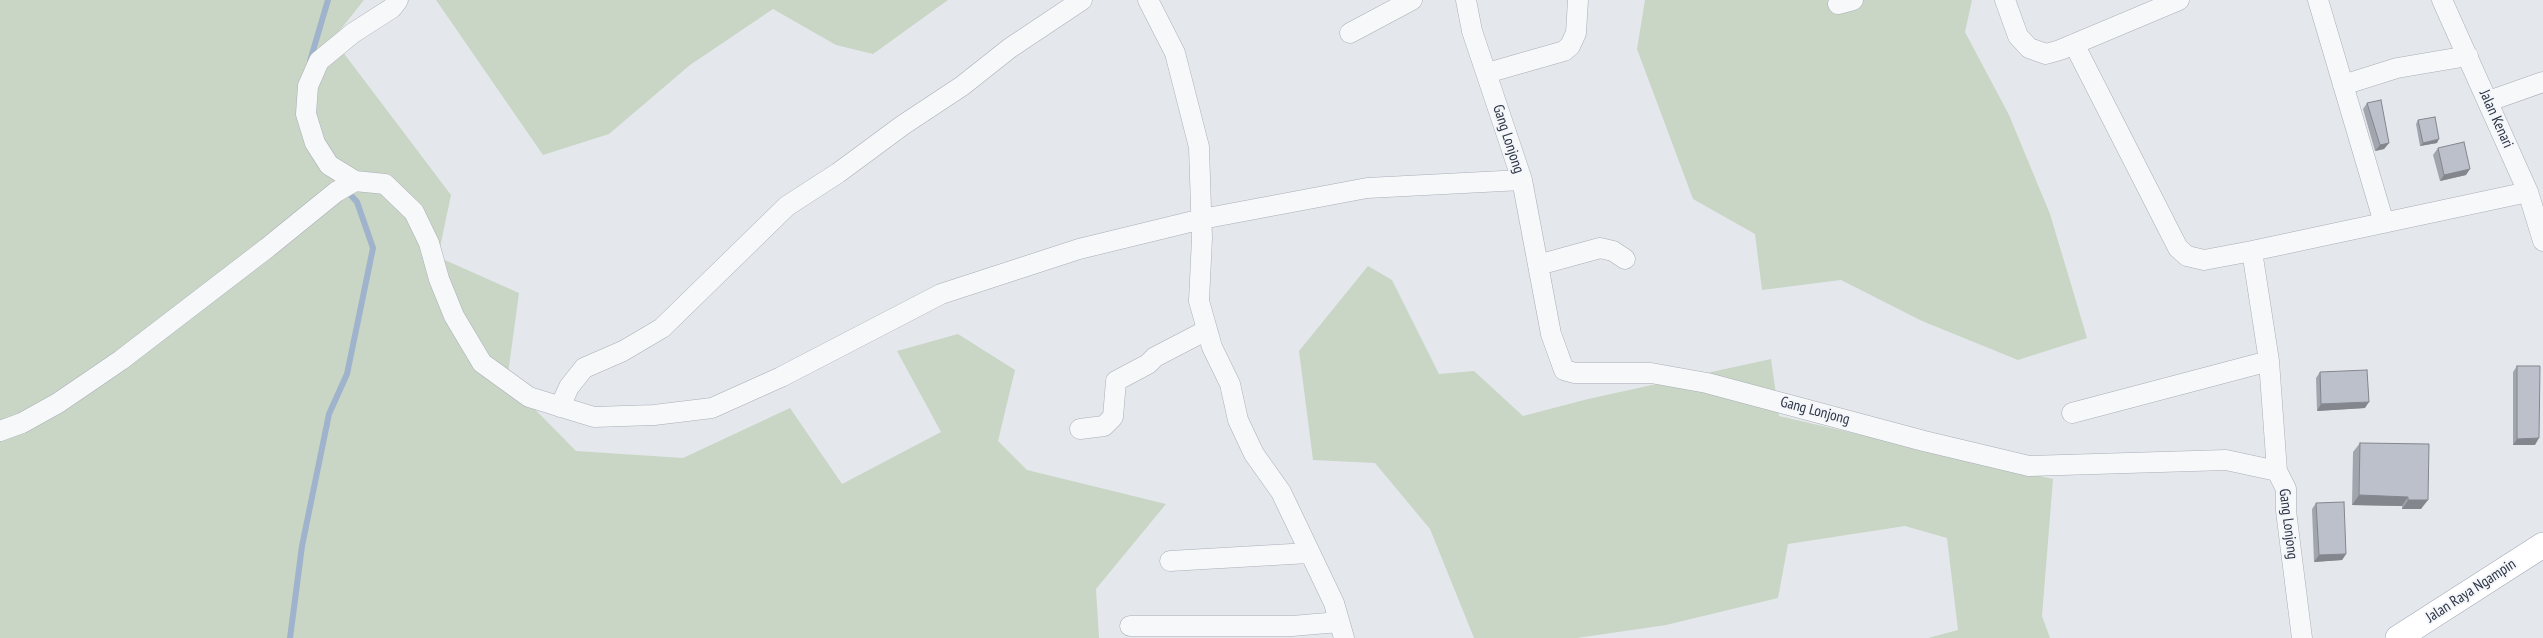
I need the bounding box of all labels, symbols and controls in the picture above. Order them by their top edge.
street label: Jalan Kenari [2475,87,2517,151]
street label: Gang Lonjong [1488,102,1528,176]
street label: Gang Lonjong [1778,393,1852,429]
street label: Gang Lonjong [2275,488,2301,560]
street label: Jalan Raya Ngampin [2423,555,2519,627]

